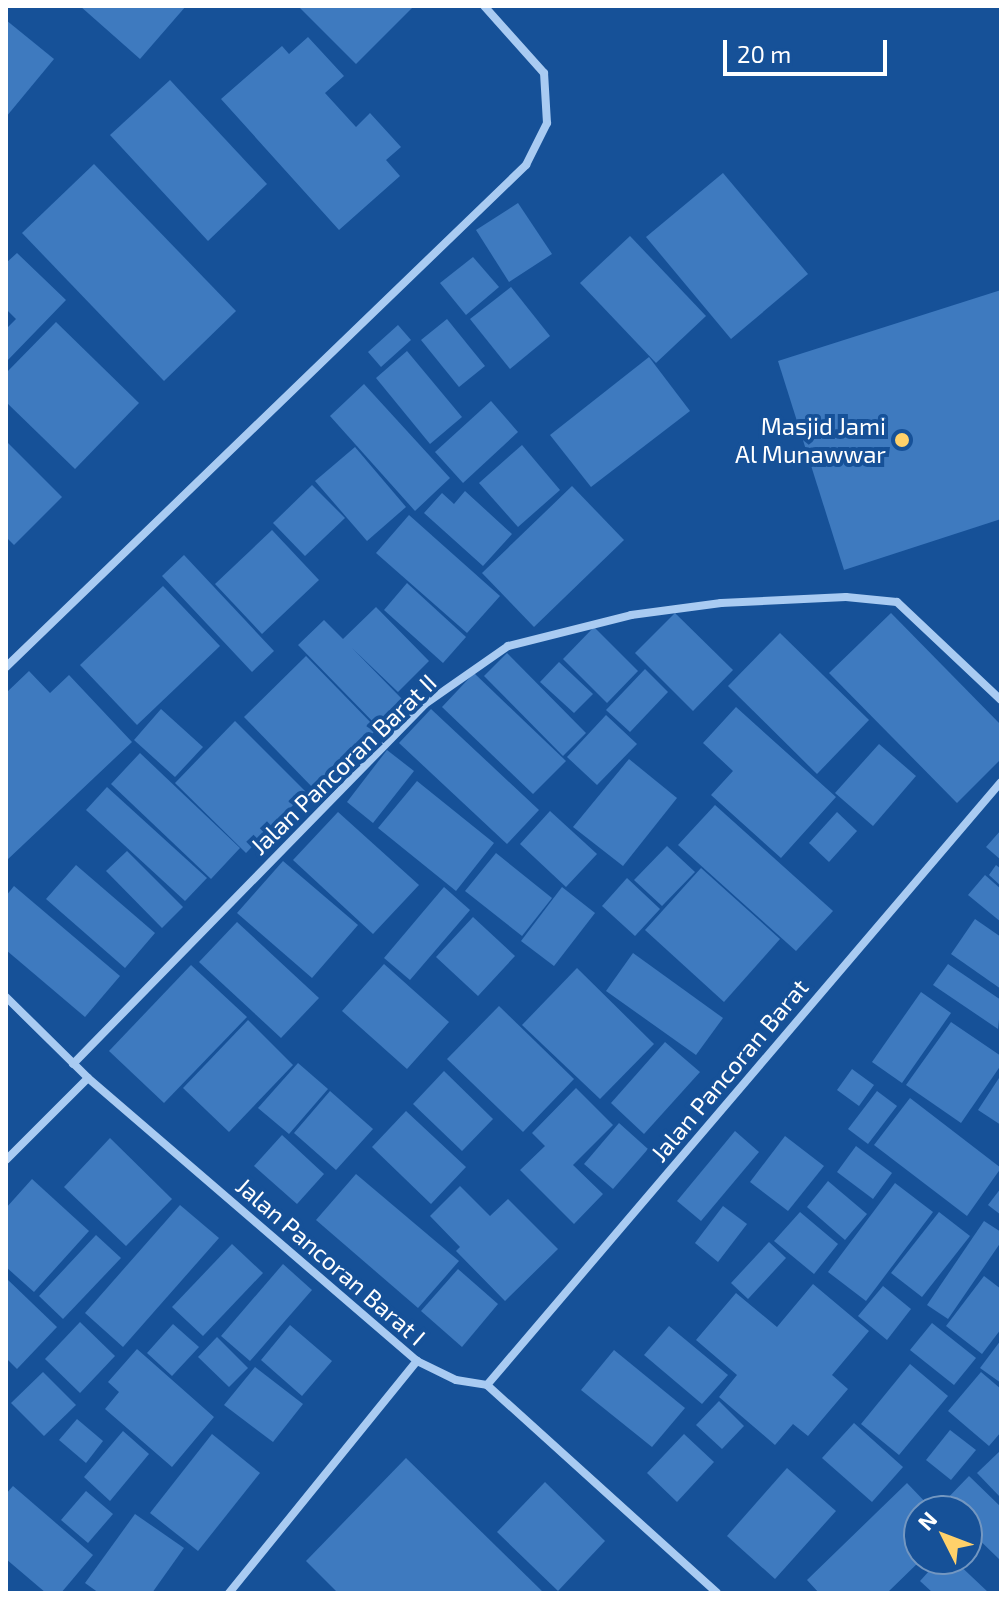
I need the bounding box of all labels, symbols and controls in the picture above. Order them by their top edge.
scale bar [727,24,891,74]
text: 20 m [737,39,791,68]
place label: Masjid Jami Al Munawwar [734,412,886,468]
marker: Masjid Jami Al Munawwar [893,431,911,449]
street label: Jalan Pancoran Barat II [244,668,442,860]
street label: Jalan Pancoran Barat [644,973,814,1167]
street label: Jalan Pancoran Barat I [231,1171,431,1351]
north arrow [903,1495,983,1575]
text: N [912,1506,942,1535]

